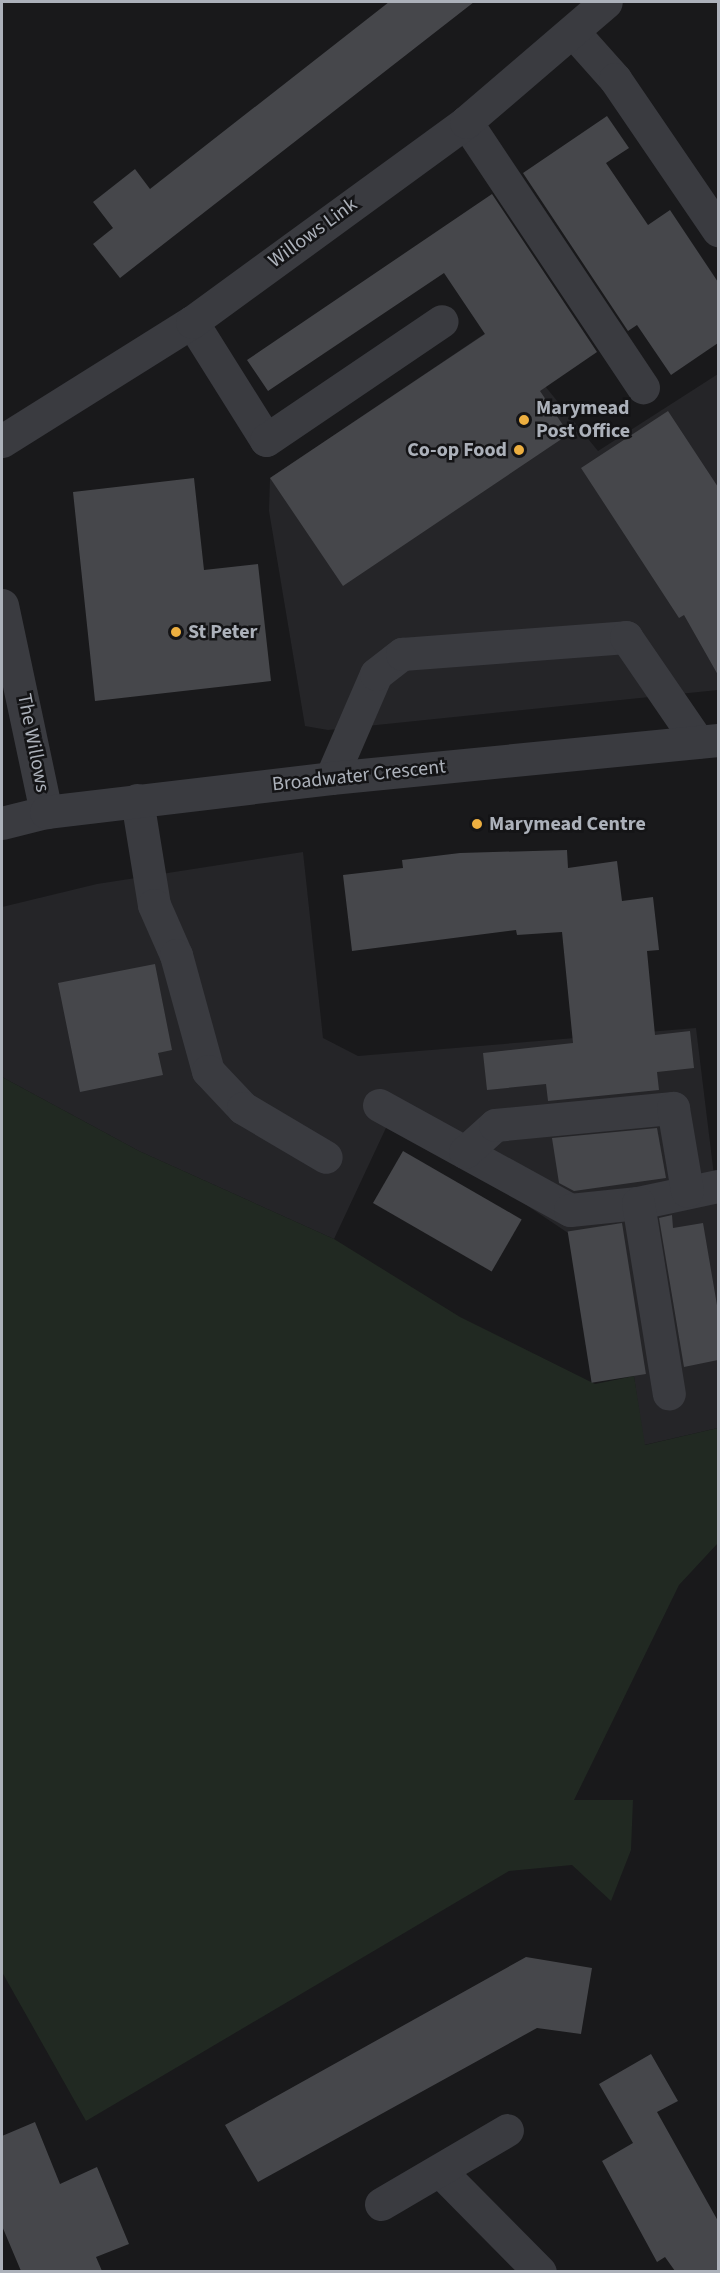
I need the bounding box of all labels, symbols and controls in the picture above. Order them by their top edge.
street label: Willows Link [264,193,362,273]
place label: Marymead Post Office [536,396,630,443]
marker: Marymead Post Office [517,413,531,427]
place label: Co-op Food [407,438,507,462]
marker: Co-op Food [512,443,526,457]
place label: St Peter [188,620,257,644]
marker: St Peter [169,625,183,639]
street label: The Willows [12,692,54,794]
street label: Broadwater Crescent [271,755,447,797]
place label: Marymead Centre [489,812,646,836]
marker: Marymead Centre [470,817,484,831]

